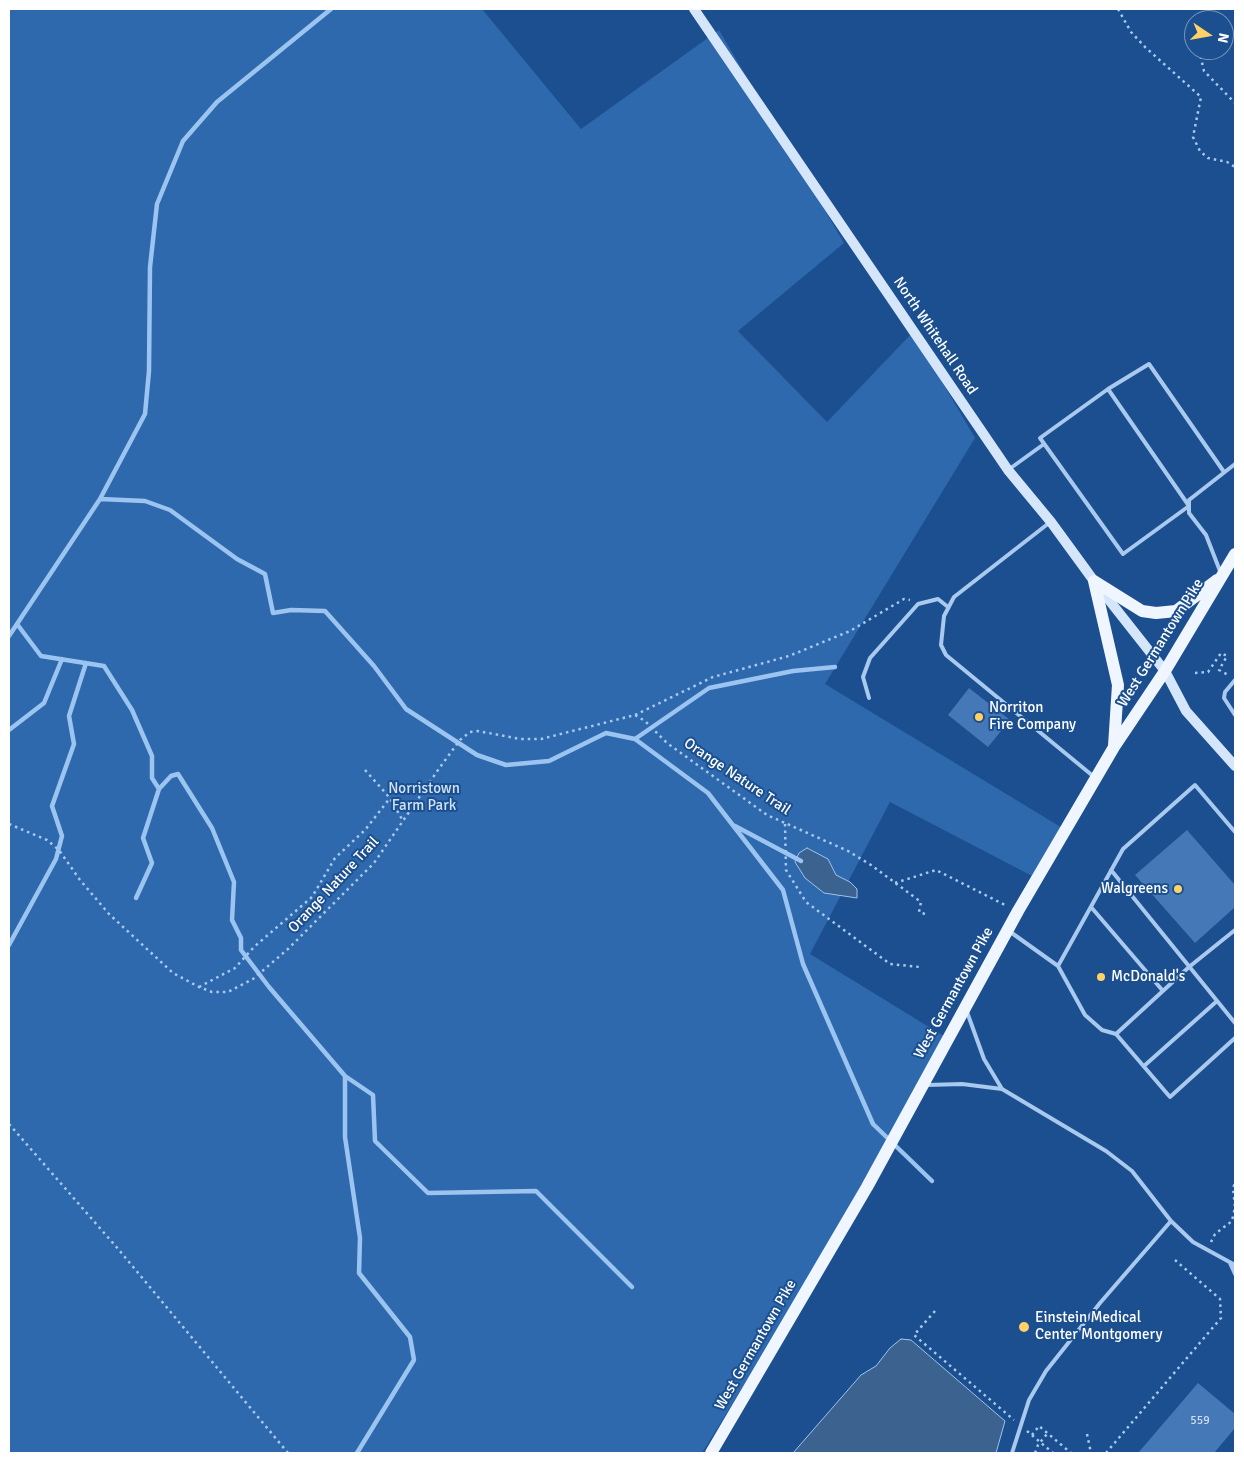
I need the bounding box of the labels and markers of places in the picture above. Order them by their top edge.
place label: Norriton Fire Company [989,699,1076,734]
marker: Norriton Fire Company [973,711,985,723]
place label: Walgreens [1101,880,1168,898]
marker: Walgreens [1172,883,1184,895]
place label: McDonald's [1111,968,1185,986]
marker: McDonald's [1095,971,1107,983]
place label: Einstein Medical Center Montgomery [1035,1309,1162,1344]
marker: Einstein Medical Center Montgomery [1017,1320,1031,1334]

